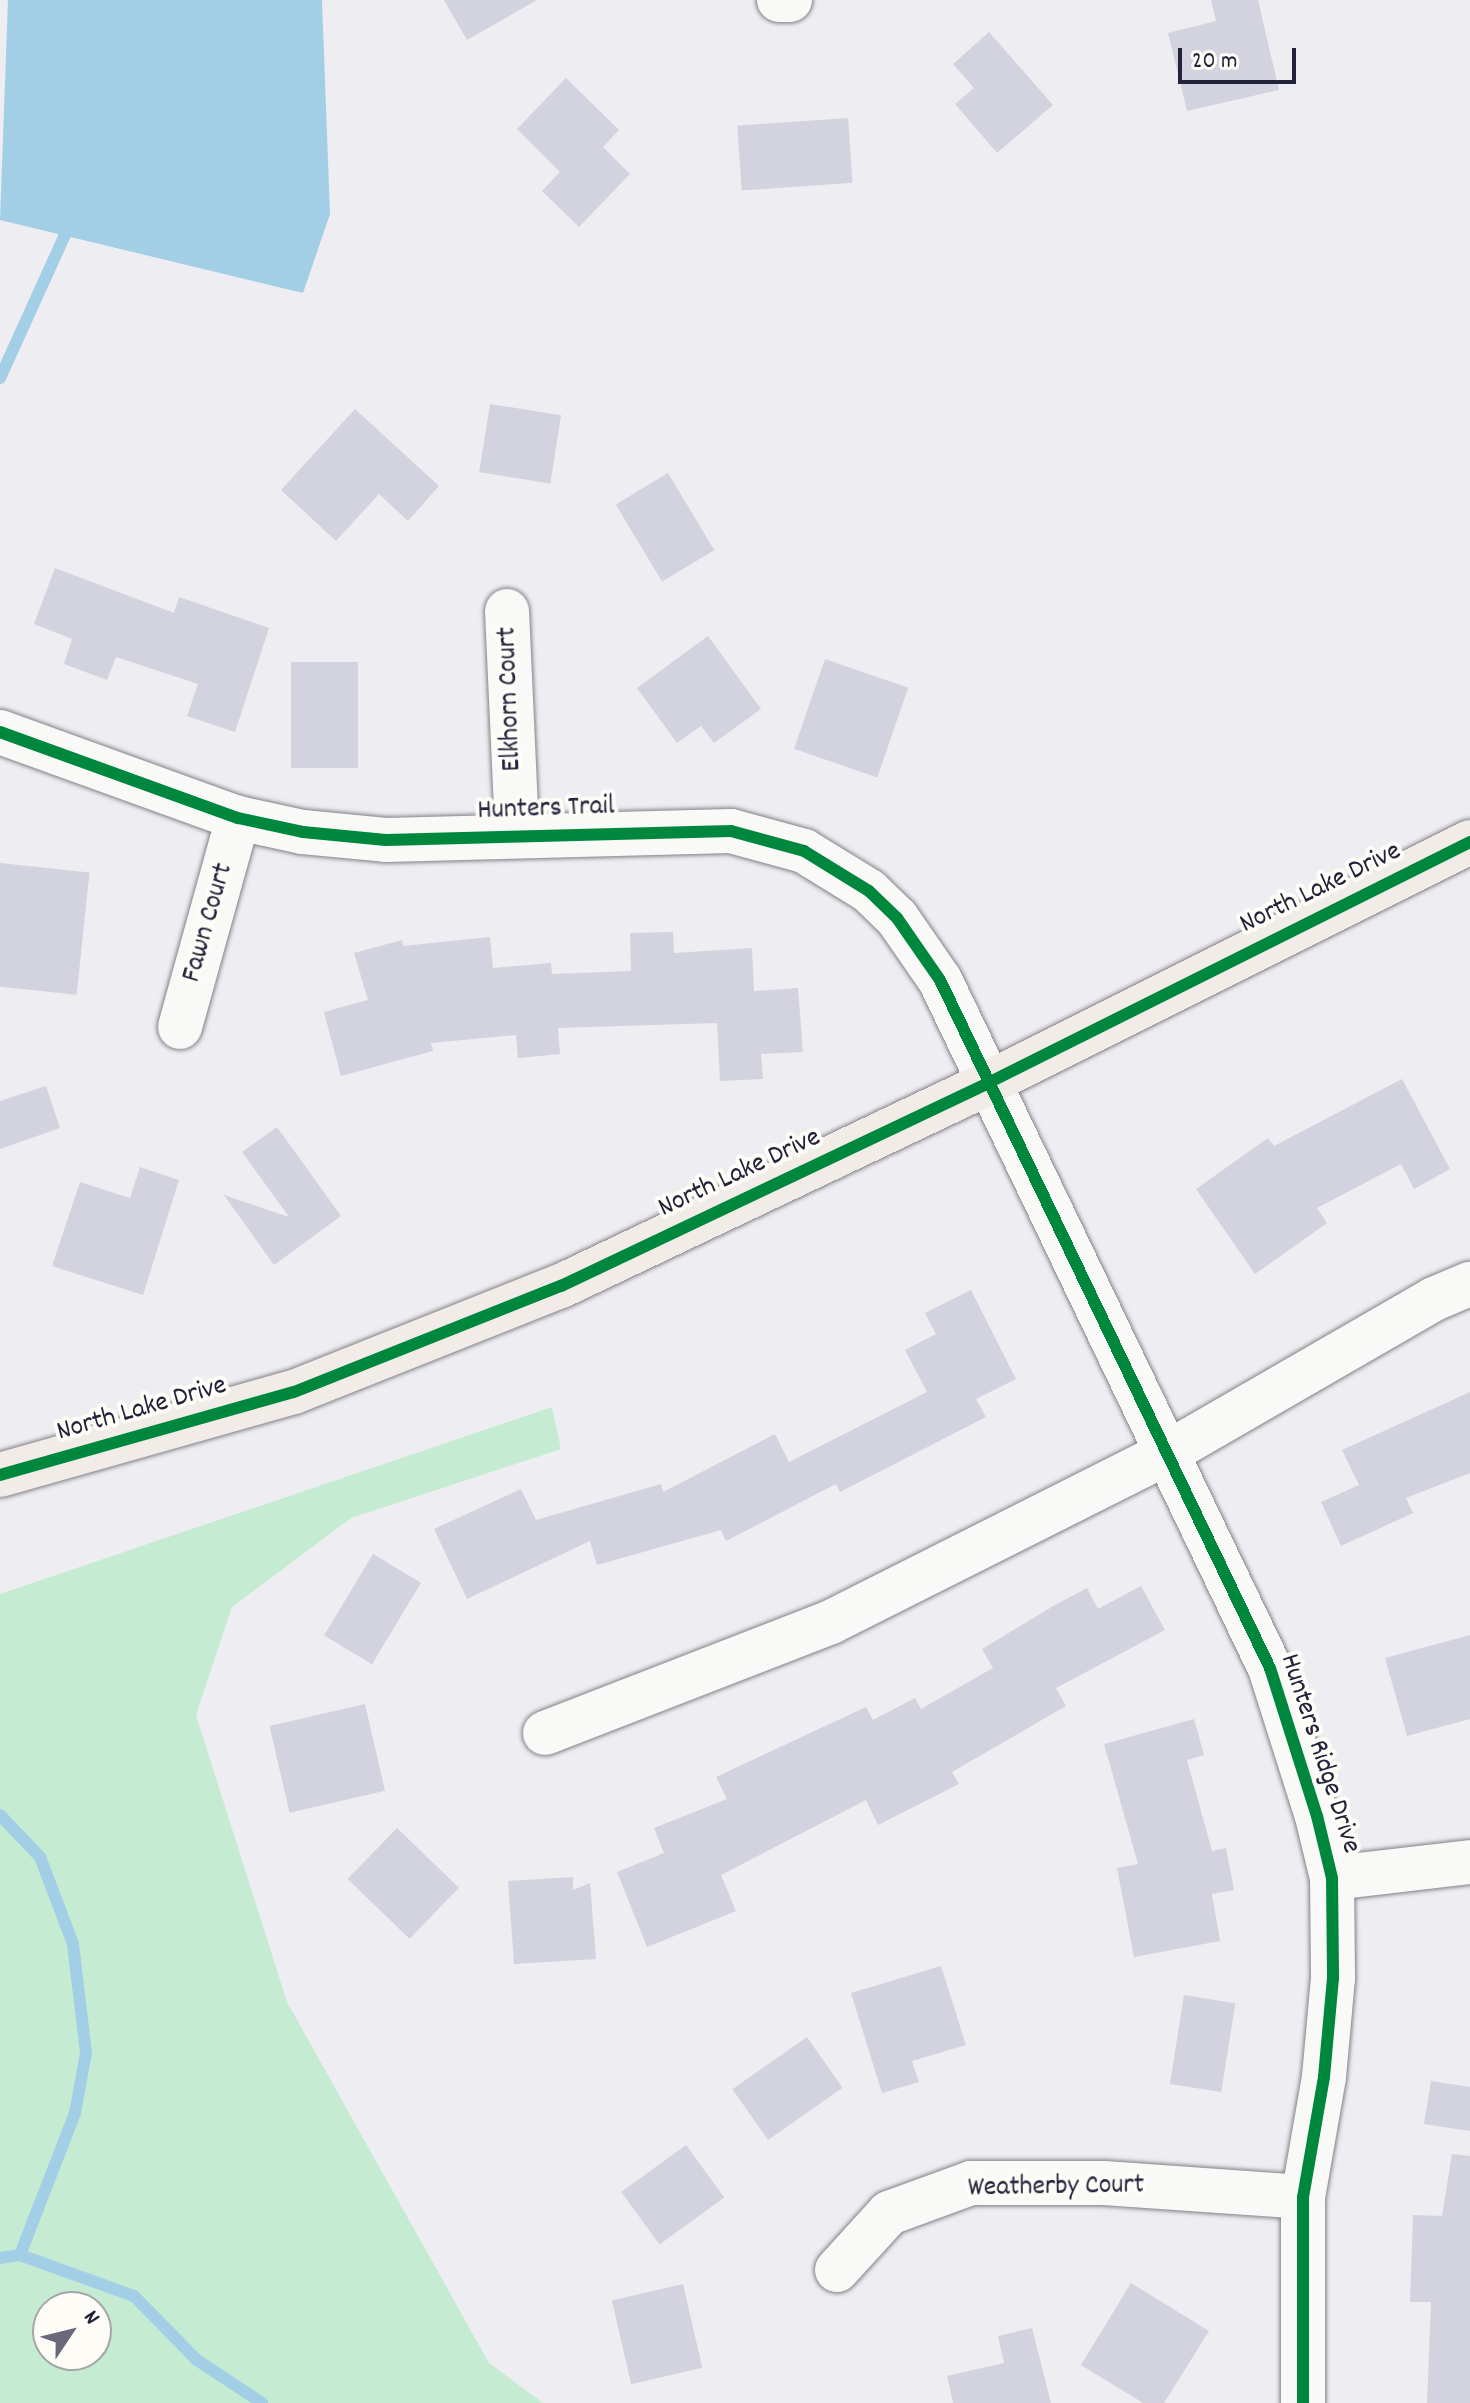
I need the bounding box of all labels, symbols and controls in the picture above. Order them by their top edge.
scale bar [1182,32,1300,82]
text: 20 m [1192,45,1238,79]
street label: Elkhorn Court [492,626,530,772]
street label: Hunters Trail [477,791,615,829]
street label: North Lake Drive [1235,836,1407,942]
street label: Fawn Court [176,860,242,986]
street label: North Lake Drive [654,1122,826,1226]
street label: North Lake Drive [53,1370,231,1450]
street label: Hunters Ridge Drive [1271,1650,1367,1858]
street label: Weatherby Court [968,2170,1144,2206]
north arrow [32,2291,112,2371]
text: N [75,2305,106,2331]

